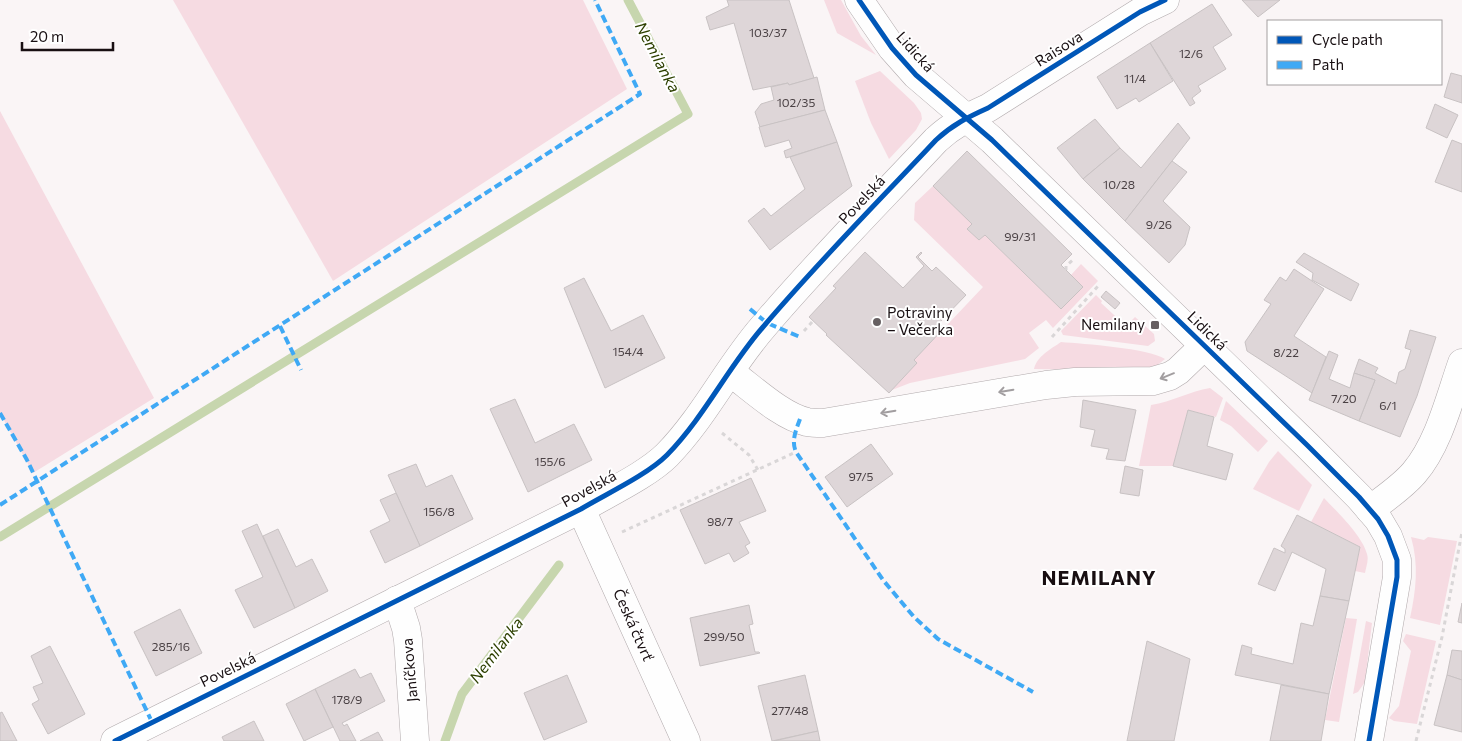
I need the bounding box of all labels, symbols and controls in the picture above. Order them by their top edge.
water label: Nemilanka [632,18,685,95]
scale bar [22,20,114,52]
legend [1267,20,1442,85]
house number: 103/37 [749,25,787,39]
text: 20 m [30,27,64,45]
street label: Lidická [893,27,939,75]
street label: Raisova [1031,27,1086,70]
text: Cycle path [1312,30,1383,48]
house number: 12/6 [1179,46,1203,60]
text: Path [1312,55,1344,73]
house number: 11/4 [1124,71,1146,85]
house number: 102/35 [777,95,815,109]
street label: Povelská [834,171,888,227]
house number: 10/28 [1103,177,1135,191]
house number: 9/26 [1146,217,1172,231]
house number: 99/31 [1004,229,1036,243]
place label: Potraviny – Večerka [887,303,953,338]
street label: Lidická [1184,307,1231,354]
place label: Nemilany [1081,315,1145,333]
marker: Potraviny – Večerka [871,316,883,328]
marker: Nemilany [1149,319,1161,331]
house number: 154/4 [613,344,643,358]
house number: 8/22 [1273,345,1299,359]
one-way arrow [1160,372,1175,381]
one-way arrow [998,387,1014,397]
house number: 7/20 [1331,391,1357,405]
house number: 6/1 [1379,398,1397,412]
one-way arrow [880,408,896,417]
house number: 155/6 [535,454,565,468]
street label: Povelská [558,466,619,510]
house number: 97/5 [849,469,874,483]
house number: 156/8 [423,504,455,518]
house number: 98/7 [707,514,733,528]
district label: NEMILANY [1041,565,1157,589]
street label: Česká čtvrť [610,585,659,664]
water label: Nemilanka [465,613,526,686]
house number: 299/50 [703,629,745,643]
street label: Janíčkova [397,637,421,703]
house number: 285/16 [152,639,190,653]
street label: Povelská [197,648,258,690]
house number: 178/9 [332,692,362,706]
house number: 277/48 [771,703,809,717]

